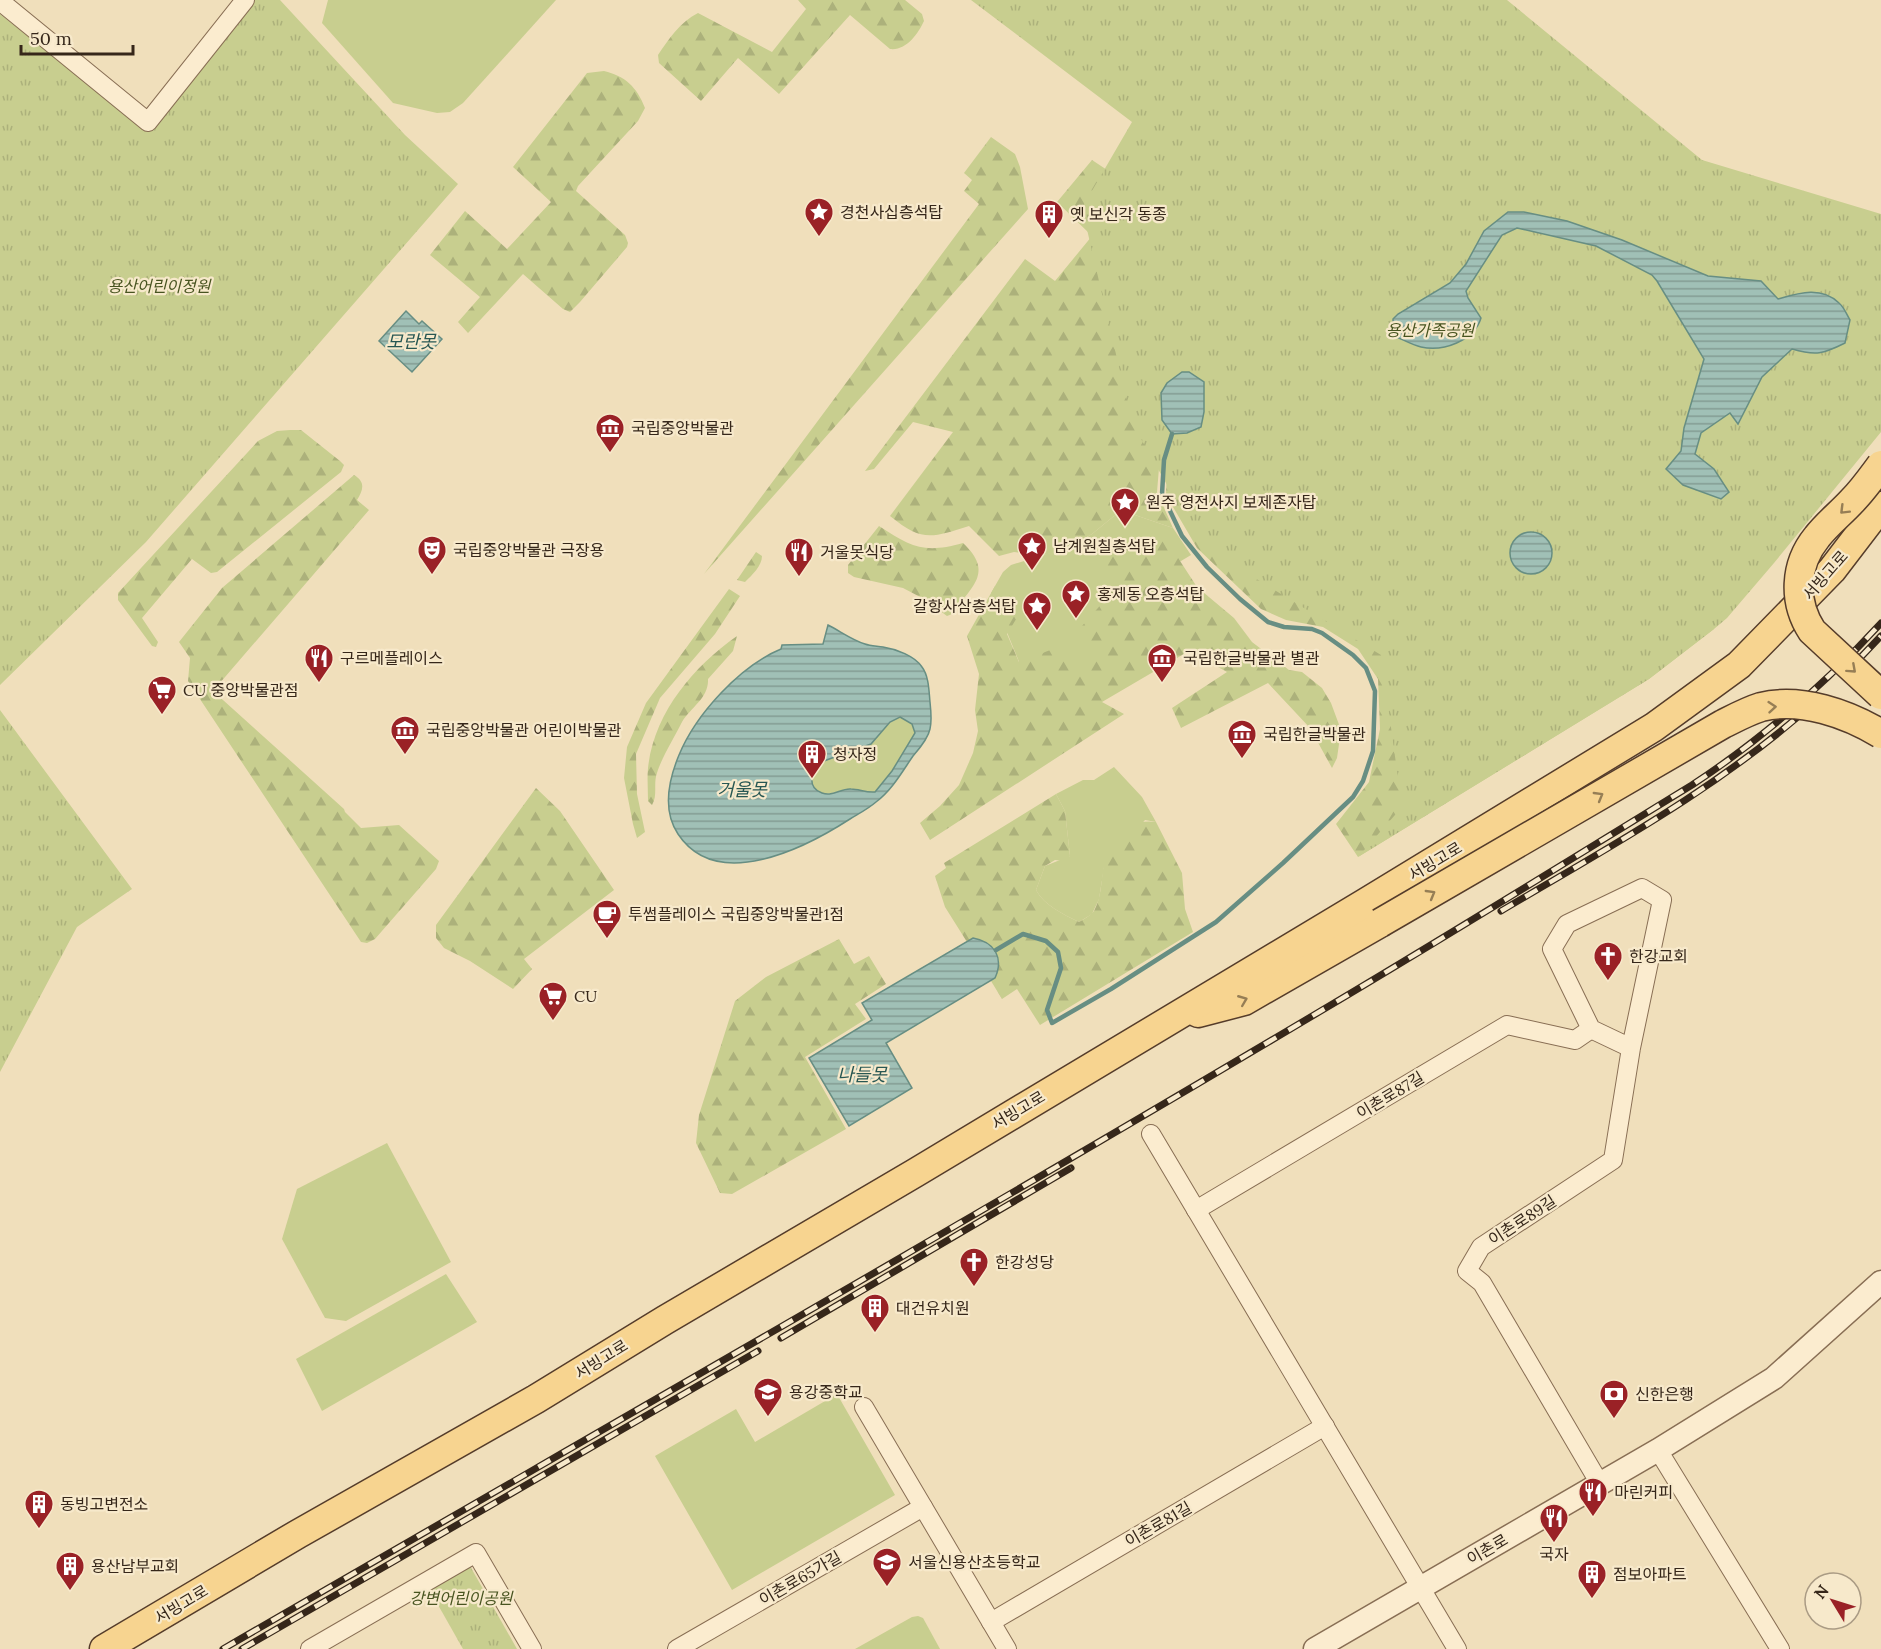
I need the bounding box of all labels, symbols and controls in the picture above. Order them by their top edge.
scale bar [21,18,134,56]
text: 50 m [30,27,72,50]
place icon: 경천사십층석탑 [803,196,835,238]
building icon: 옛 보신각 동종 [1033,198,1065,240]
place label: 경천사십층석탑 [840,202,943,222]
place label: 옛 보신각 동종 [1070,204,1167,224]
park label: 용산어린이정원 [107,276,212,296]
park label: 용산가족공원 [1386,320,1475,340]
water label: 모란못 [386,330,437,353]
museum icon: 국립중앙박물관 [594,412,626,454]
place label: 국립중앙박물관 [631,418,734,438]
place icon: 원주 영전사지 보제존자탑 [1109,486,1141,528]
place label: 원주 영전사지 보제존자탑 [1146,492,1317,512]
one-way arrow [1840,502,1851,513]
place icon: 남계원칠층석탑 [1016,530,1048,572]
theatre icon: 국립중앙박물관 극장용 [416,534,448,576]
restaurant icon: 거울못식당 [783,536,815,578]
place label: 남계원칠층석탑 [1053,536,1156,556]
place label: 국립중앙박물관 극장용 [453,540,604,560]
place label: 거울못식당 [820,542,894,562]
street label: 서빙고로 [1798,546,1852,604]
place icon: 홍제동 오층석탑 [1060,578,1092,620]
place label: 홍제동 오층석탑 [1097,584,1205,604]
place icon: 갈항사삼층석탑 [1021,590,1053,632]
place label: 갈항사삼층석탑 [913,596,1016,616]
restaurant icon: 구르메플레이스 [303,642,335,684]
museum icon: 국립한글박물관 별관 [1146,642,1178,684]
place label: 구르메플레이스 [340,648,443,668]
place label: 국립한글박물관 별관 [1183,648,1320,668]
one-way arrow [1845,662,1855,673]
supermarket icon: CU 중앙박물관점 [146,674,178,716]
place label: CU 중앙박물관점 [183,680,299,700]
one-way arrow [1767,700,1776,713]
museum icon: 국립중앙박물관 어린이박물관 [389,714,421,756]
museum icon: 국립한글박물관 [1226,718,1258,760]
place label: 국립중앙박물관 어린이박물관 [426,720,622,740]
place label: 국립한글박물관 [1263,724,1366,744]
building icon: 청자정 [796,738,828,780]
place label: 청자정 [833,744,877,764]
water label: 거울못 [717,778,768,801]
one-way arrow [1593,791,1604,803]
street label: 서빙고로 [1405,837,1466,885]
one-way arrow [1425,889,1435,901]
cafe icon: 투썸플레이스 국립중앙박물관1점 [591,898,623,940]
place label: 투썸플레이스 국립중앙박물관1점 [628,904,844,924]
church icon: 한강교회 [1592,940,1624,982]
place label: 한강교회 [1629,946,1688,966]
supermarket icon: CU [537,980,569,1022]
place label: CU [574,986,597,1006]
one-way arrow [1237,995,1248,1007]
water label: 나들못 [837,1063,888,1086]
street label: 이촌로87길 [1353,1067,1427,1123]
street label: 서빙고로 [988,1086,1049,1134]
street label: 이촌로89길 [1484,1191,1560,1249]
church icon: 한강성당 [958,1246,990,1288]
place label: 한강성당 [995,1252,1054,1272]
building icon: 대건유치원 [859,1292,891,1334]
place label: 대건유치원 [896,1298,970,1318]
street label: 서빙고로 [571,1335,631,1383]
school or university icon: 용강중학교 [752,1376,784,1418]
bank icon: 신한은행 [1598,1378,1630,1420]
place label: 용강중학교 [789,1382,863,1402]
place label: 신한은행 [1635,1384,1694,1404]
restaurant icon: 마린커피 [1577,1476,1609,1518]
place label: 마린커피 [1614,1482,1673,1502]
building icon: 동빙고변전소 [23,1488,55,1530]
place label: 동빙고변전소 [60,1494,148,1514]
street label: 이촌로81길 [1121,1497,1195,1551]
restaurant icon: 국자 [1538,1502,1570,1544]
street label: 이촌로 [1463,1529,1511,1569]
place label: 국자 [1539,1544,1569,1564]
street label: 이촌로65가길 [755,1546,845,1610]
school or university icon: 서울신용산초등학교 [871,1546,903,1588]
building icon: 용산남부교회 [54,1550,86,1592]
place label: 서울신용산초등학교 [908,1552,1040,1572]
place label: 용산남부교회 [91,1556,179,1576]
building icon: 점보아파트 [1576,1558,1608,1600]
place label: 점보아파트 [1613,1564,1687,1584]
north arrow [1803,1571,1863,1631]
street label: 서빙고로 [151,1580,212,1628]
text: N [1809,1581,1833,1603]
park label: 강변어린이공원 [409,1588,514,1608]

